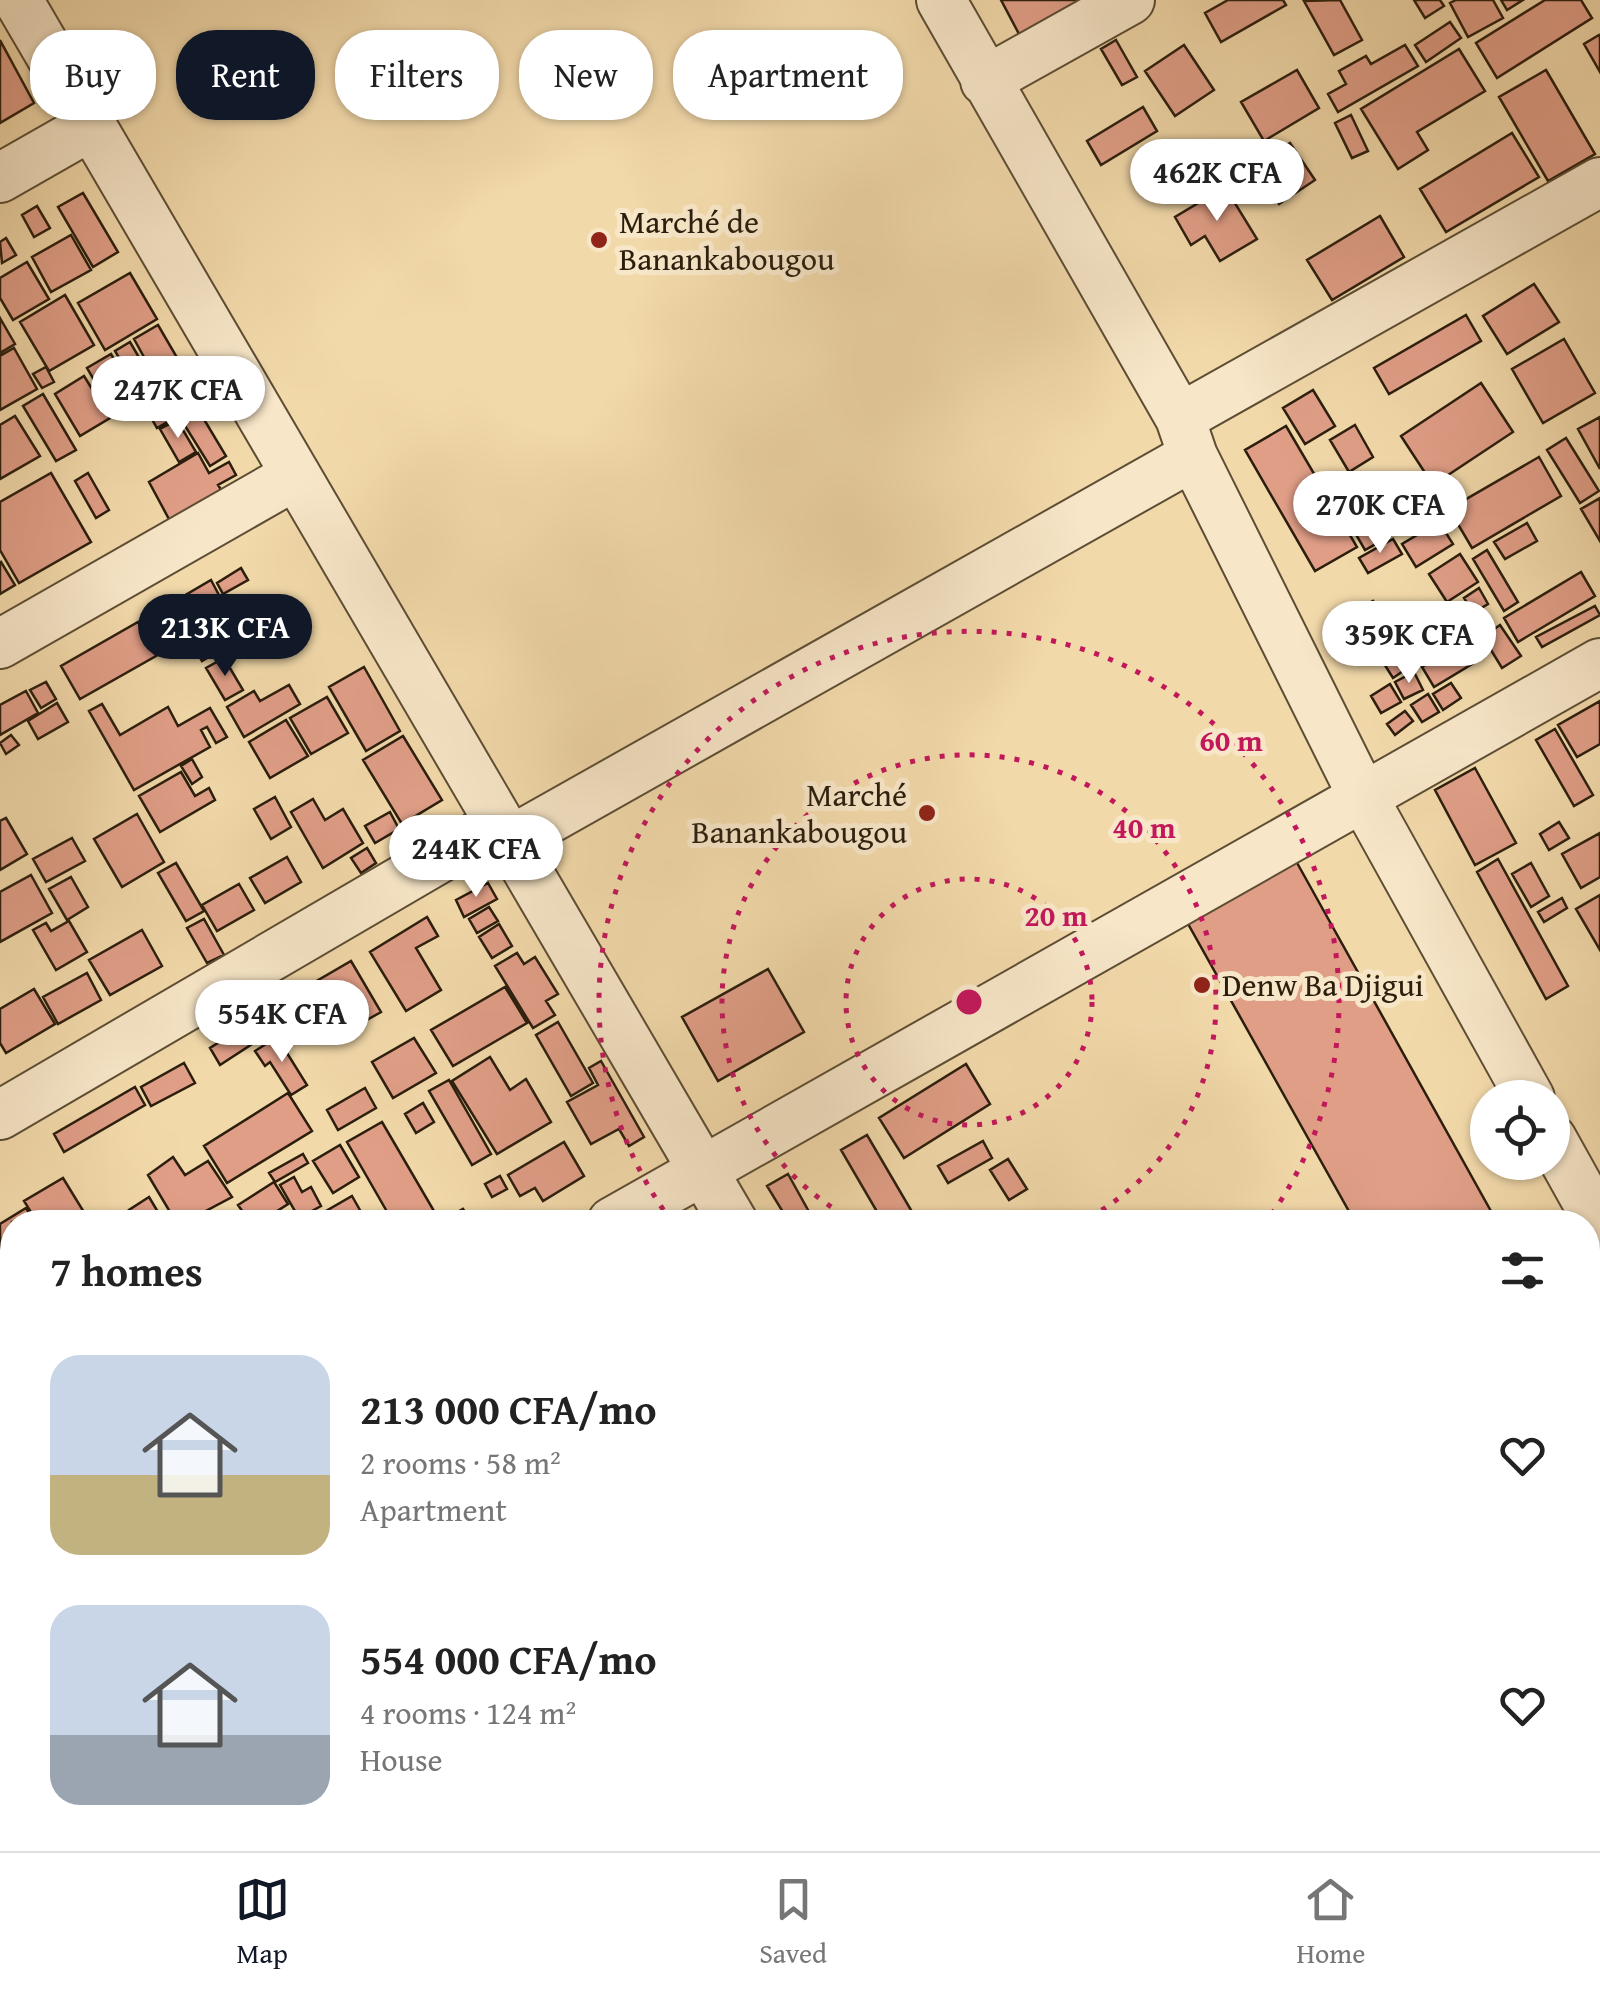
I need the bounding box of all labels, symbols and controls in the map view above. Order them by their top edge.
chip: Buy [30,30,156,120]
chip: Rent [176,30,315,120]
chip: Filters [335,30,499,120]
chip: New [519,30,653,120]
chip: Apartment [673,30,903,120]
pin: 462K CFA [1114,139,1320,224]
text: 462K CFA [1152,148,1282,195]
place label: Marché de Banankabougou [619,198,835,282]
marker: Marché de Banankabougou [588,229,610,251]
pin: 247K CFA [75,356,281,441]
text: 247K CFA [113,365,243,412]
pin: 270K CFA [1277,471,1483,556]
text: 270K CFA [1315,480,1445,527]
pin: 213K CFA [122,594,328,679]
pin: 359K CFA [1306,601,1512,686]
text: 213K CFA [160,603,290,650]
text: 359K CFA [1344,610,1474,657]
text: 60 m [1199,718,1263,762]
place label: Marché Banankabougou [692,771,908,855]
marker: Marché Banankabougou [916,802,938,824]
text: 40 m [1112,805,1176,849]
pin: 244K CFA [373,815,579,900]
text: 244K CFA [411,824,541,871]
text: 20 m [1024,893,1088,937]
place label: Denw Ba Djigui [1222,961,1424,1008]
marker: Denw Ba Djigui [1191,974,1213,996]
pin: 554K CFA [179,980,385,1065]
centre of rings [951,984,987,1020]
text: 554K CFA [217,989,347,1036]
map controls [1470,1080,1570,1180]
button: locate [1470,1080,1570,1180]
text: 7 homes [50,1240,203,1301]
icon: filters [1495,1243,1550,1298]
text: 213 000 CFA/mo [360,1378,657,1439]
icon: home [130,1395,250,1515]
icon: heart [1495,1428,1550,1483]
text: 2 rooms · 58 m² [360,1439,561,1486]
text: Apartment [360,1486,507,1533]
text: 554 000 CFA/mo [360,1628,657,1689]
icon: home [130,1645,250,1765]
icon: heart [1495,1678,1550,1733]
text: 4 rooms · 124 m² [360,1689,576,1736]
text: House [360,1736,443,1783]
tab: Map [235,1872,290,1973]
tab: Saved [759,1872,827,1973]
tab: Home [1296,1872,1365,1973]

